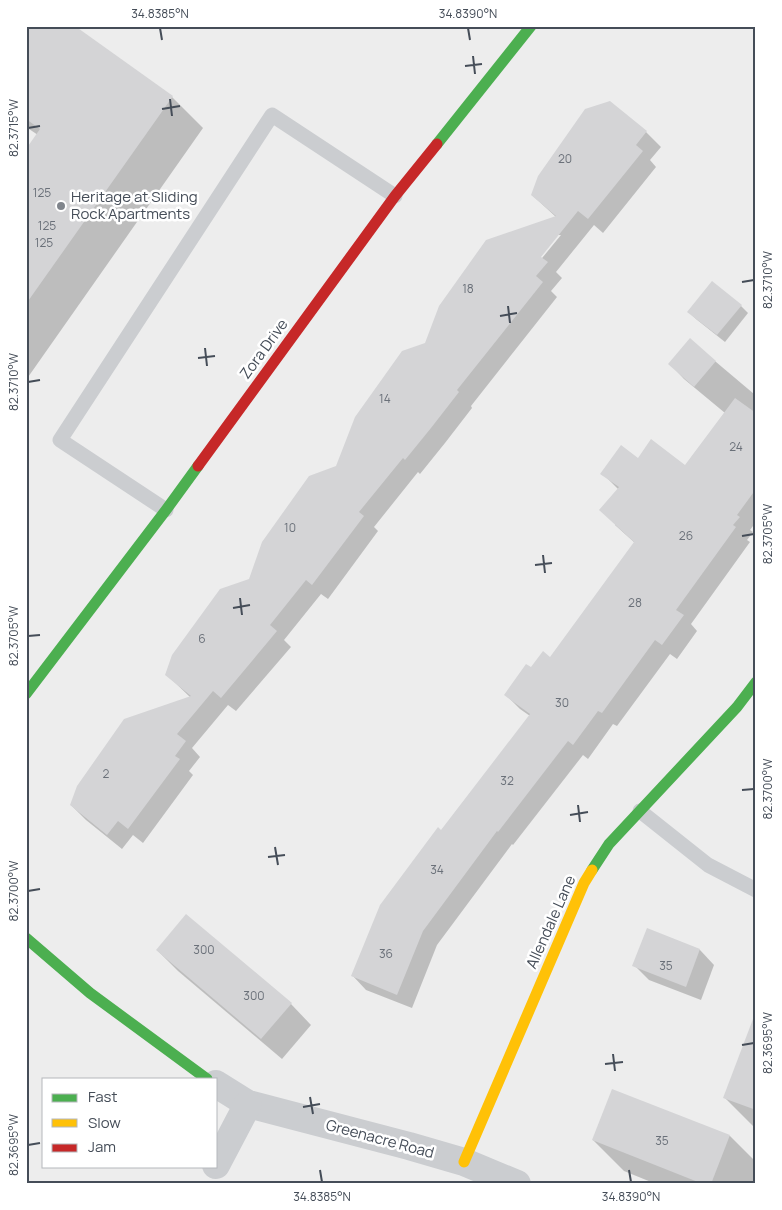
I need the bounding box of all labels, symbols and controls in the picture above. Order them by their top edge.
text: 34.8385°N [131,5,189,22]
text: 34.8390°N [439,5,497,22]
text: 82.3715°W [5,98,22,157]
house number: 20 [558,150,572,167]
house number: 125 [33,184,51,201]
place label: Heritage at Sliding Rock Apartments [71,186,198,224]
marker: Heritage at Sliding Rock Apartments [55,200,67,212]
house number: 125 [38,217,56,234]
house number: 125 [35,234,53,251]
text: 82.3710°W [759,250,776,309]
house number: 18 [462,280,474,297]
street label: Zora Drive [235,314,293,383]
text: 82.3710°W [5,352,22,411]
house number: 14 [379,390,391,407]
house number: 24 [729,438,743,455]
text: 82.3705°W [759,503,776,564]
house number: 10 [284,519,296,536]
house number: 26 [679,527,693,544]
house number: 28 [628,594,642,611]
text: 82.3705°W [5,605,22,666]
house number: 6 [198,630,206,647]
house number: 30 [555,694,569,711]
text: 82.3700°W [759,758,776,819]
house number: 2 [103,765,110,782]
house number: 32 [500,772,514,789]
text: 82.3700°W [5,860,22,921]
house number: 34 [430,861,444,878]
street label: Allendale Lane [521,872,581,972]
house number: 300 [193,941,215,958]
house number: 36 [379,945,393,962]
house number: 35 [659,957,673,974]
house number: 300 [243,987,265,1004]
text: 82.3695°W [759,1011,776,1074]
legend [42,1078,218,1168]
text: Fast [88,1086,117,1107]
text: Slow [88,1112,121,1133]
text: 82.3695°W [5,1113,22,1176]
street label: Greenacre Road [324,1114,437,1163]
house number: 35 [655,1132,669,1149]
text: Jam [88,1136,116,1157]
text: 34.8385°N [293,1188,351,1205]
text: 34.8390°N [602,1188,660,1205]

